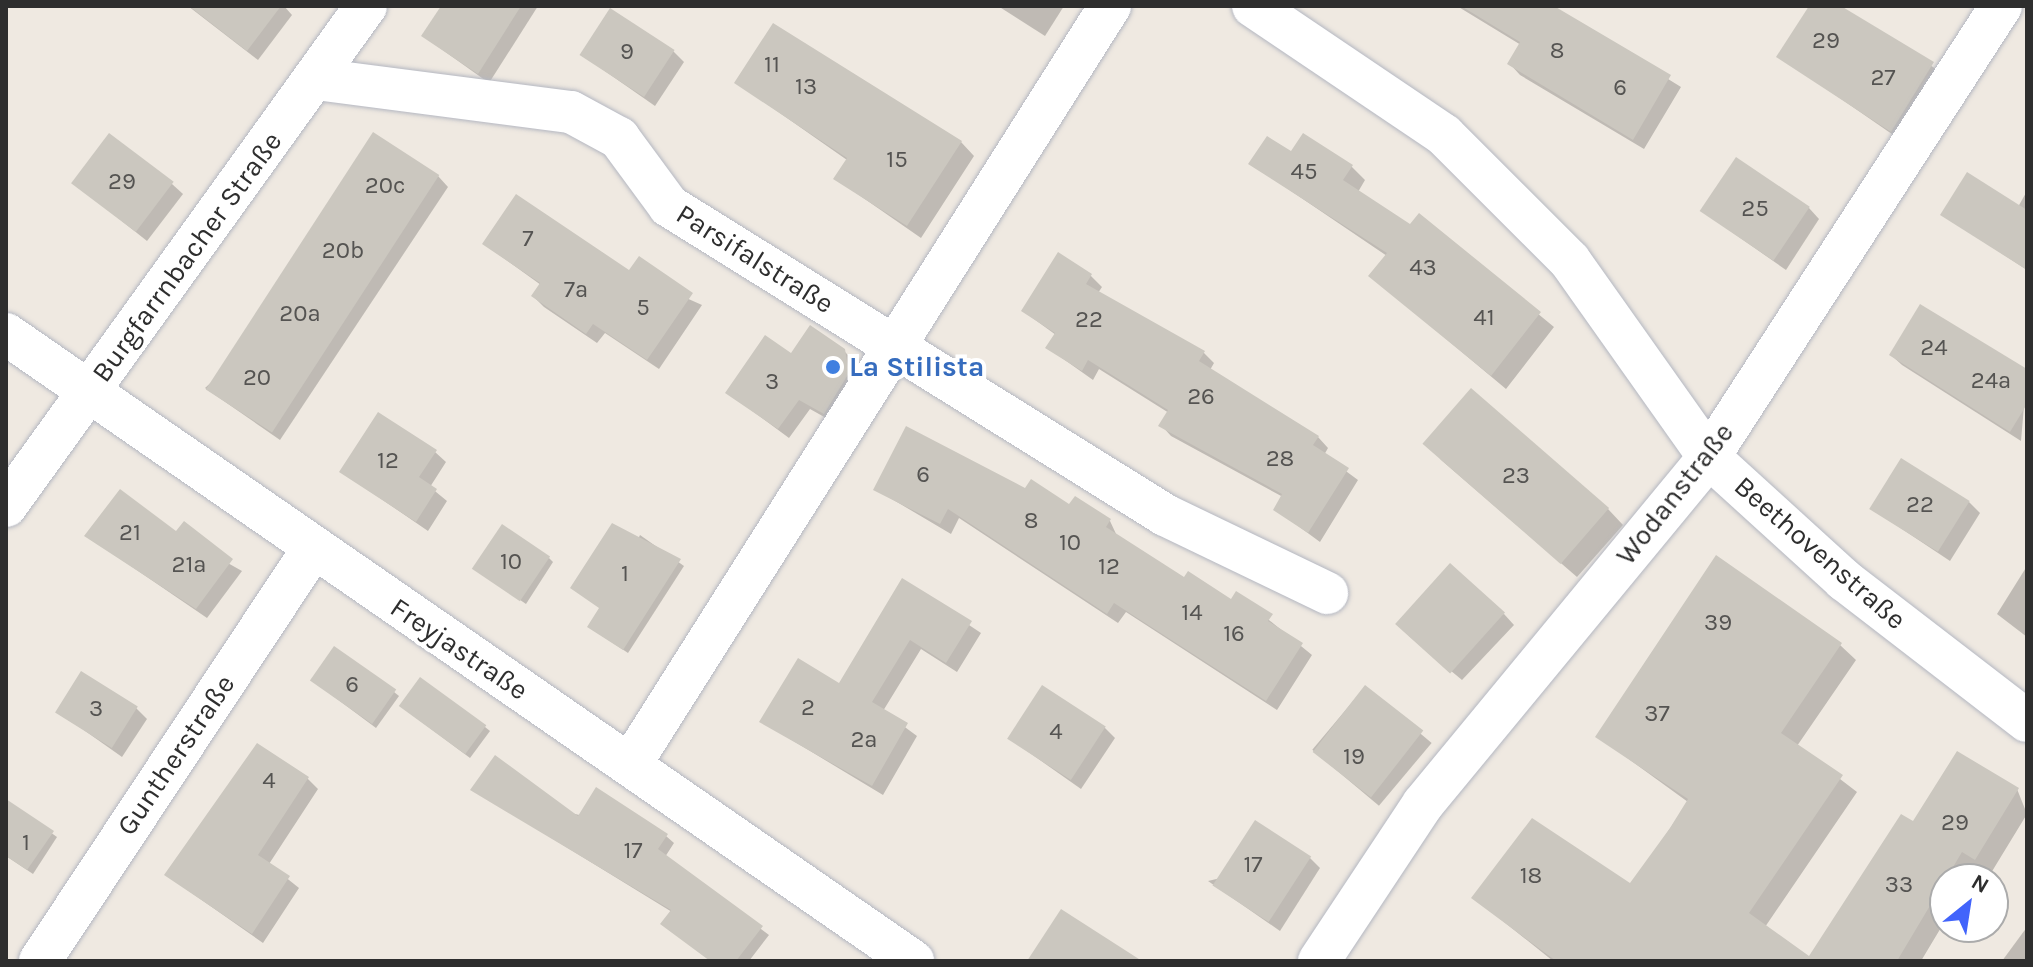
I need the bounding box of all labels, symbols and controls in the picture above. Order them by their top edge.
house number: 29 [1812,27,1840,55]
house number: 8 [1550,37,1564,65]
house number: 9 [620,38,634,66]
house number: 11 [764,51,780,79]
house number: 27 [1870,64,1896,92]
house number: 13 [795,73,817,101]
house number: 6 [1613,74,1627,102]
street label: Burgfarrnbacher Straße [85,125,289,389]
house number: 15 [886,146,908,174]
house number: 45 [1291,158,1317,186]
house number: 29 [108,168,136,196]
house number: 20c [365,172,405,200]
house number: 25 [1741,195,1769,223]
street label: Parsifalstraße [670,197,840,321]
house number: 7 [522,225,534,253]
house number: 20b [322,237,364,265]
house number: 43 [1409,254,1437,282]
house number: 7a [564,276,588,304]
house number: 5 [636,294,650,322]
house number: 20a [279,300,321,328]
house number: 41 [1473,304,1495,332]
house number: 22 [1075,306,1103,334]
house number: 24 [1920,334,1948,362]
place label: La Stilista [849,350,984,384]
marker: La Stilista [824,358,842,376]
house number: 20 [243,364,271,392]
house number: 24a [1971,367,2011,395]
house number: 3 [765,368,779,396]
house number: 26 [1187,383,1215,411]
street label: Wodanstraße [1609,416,1741,572]
house number: 28 [1266,445,1294,473]
house number: 12 [377,447,399,475]
house number: 6 [916,461,930,489]
house number: 23 [1502,462,1530,490]
street label: Beethovenstraße [1727,469,1913,637]
house number: 22 [1906,491,1934,519]
house number: 8 [1024,507,1038,535]
house number: 21 [119,519,141,547]
house number: 10 [1059,529,1081,557]
house number: 10 [500,548,522,576]
house number: 21a [171,551,207,579]
house number: 12 [1098,553,1120,581]
house number: 1 [621,560,629,588]
street label: Freyjastraße [384,591,534,707]
house number: 14 [1181,599,1203,627]
house number: 39 [1704,609,1732,637]
house number: 16 [1223,620,1245,648]
street label: Guntherstraße [110,668,242,842]
house number: 6 [345,671,359,699]
house number: 2 [801,694,815,722]
house number: 3 [89,695,103,723]
house number: 37 [1644,700,1670,728]
house number: 4 [1049,718,1063,746]
house number: 2a [850,726,878,754]
house number: 19 [1343,743,1365,771]
house number: 4 [262,767,276,795]
house number: 29 [1941,809,1969,837]
house number: 1 [22,829,30,857]
house number: 17 [623,837,643,865]
house number: 17 [1243,851,1263,879]
house number: 18 [1520,862,1542,890]
north arrow [1929,863,2009,943]
text: N [1967,869,1993,899]
house number: 33 [1885,871,1913,899]

